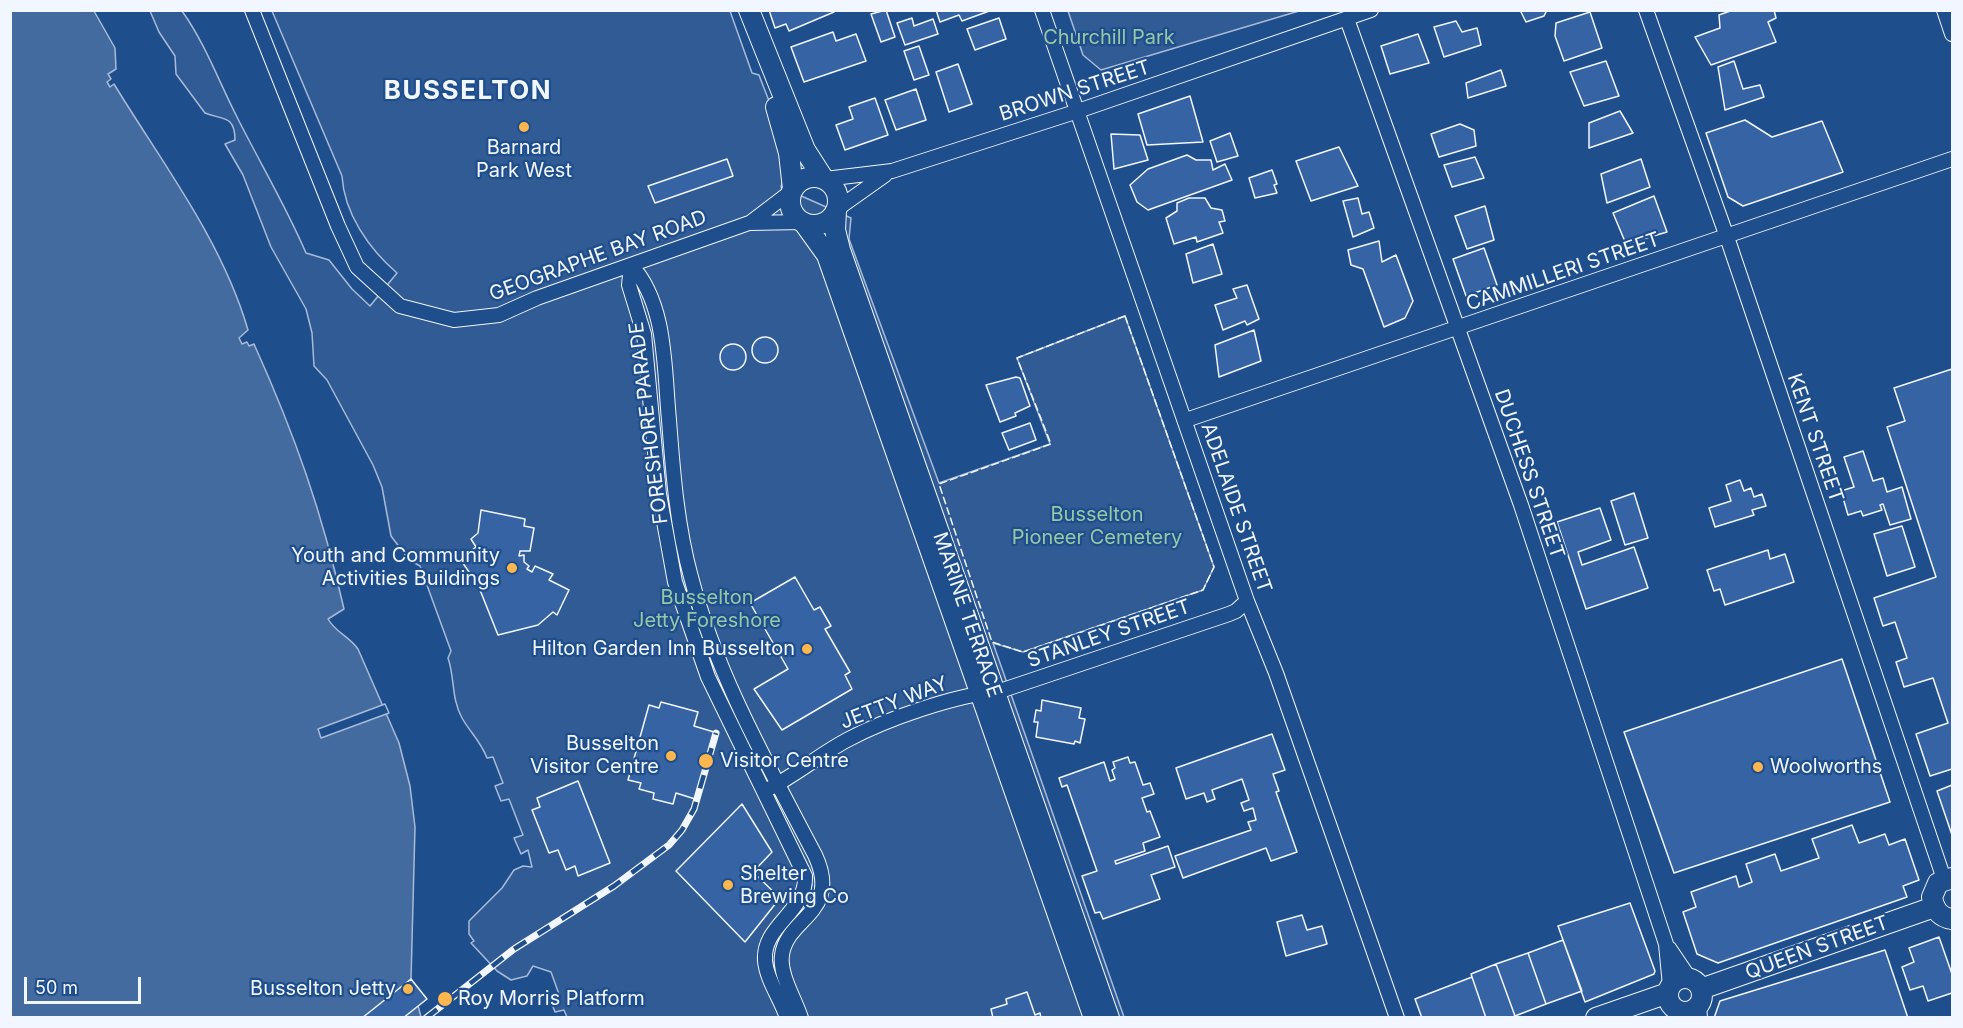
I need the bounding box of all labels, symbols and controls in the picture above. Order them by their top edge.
park label: Churchill Park [1043,26,1175,50]
street label: BROWN STREET [997,55,1153,127]
district label: BUSSELTON [384,75,552,107]
marker: Barnard Park West [517,120,531,134]
place label: Barnard Park West [476,136,572,183]
street label: GEOGRAPHE BAY ROAD [486,205,710,307]
street label: CAMMILLERI STREET [1463,228,1663,316]
street label: FORESHORE PARADE [625,320,673,526]
street label: KENT STREET [1782,370,1848,506]
street label: DUCHESS STREET [1489,386,1569,562]
street label: ADELAIDE STREET [1196,420,1276,596]
park label: Busselton Pioneer Cemetery [1012,503,1182,550]
street label: MARINE TERRACE [927,529,1007,701]
place label: Youth and Community Activities Buildings [291,544,500,591]
marker: Youth and Community Activities Buildings [505,561,519,575]
park label: Busselton Jetty Foreshore [633,586,781,633]
street label: STANLEY STREET [1024,595,1194,673]
place label: Hilton Garden Inn Busselton [532,637,795,661]
marker: Hilton Garden Inn Busselton [800,642,814,656]
street label: JETTY WAY [837,671,951,735]
place label: Busselton Visitor Centre [530,732,659,779]
marker: Busselton Visitor Centre [664,749,678,763]
place label: Visitor Centre [720,749,849,773]
marker: Visitor Centre [697,752,715,770]
place label: Woolworths [1770,755,1882,779]
marker: Woolworths [1751,760,1765,774]
place label: Shelter Brewing Co [740,862,849,909]
marker: Shelter Brewing Co [721,878,735,892]
street label: QUEEN STREET [1742,911,1892,985]
scale bar [27,965,144,1003]
text: 50 m [35,977,78,998]
place label: Busselton Jetty [250,977,396,1001]
marker: Busselton Jetty [401,982,415,996]
place label: Roy Morris Platform [458,987,645,1011]
marker: Roy Morris Platform [436,990,454,1008]

